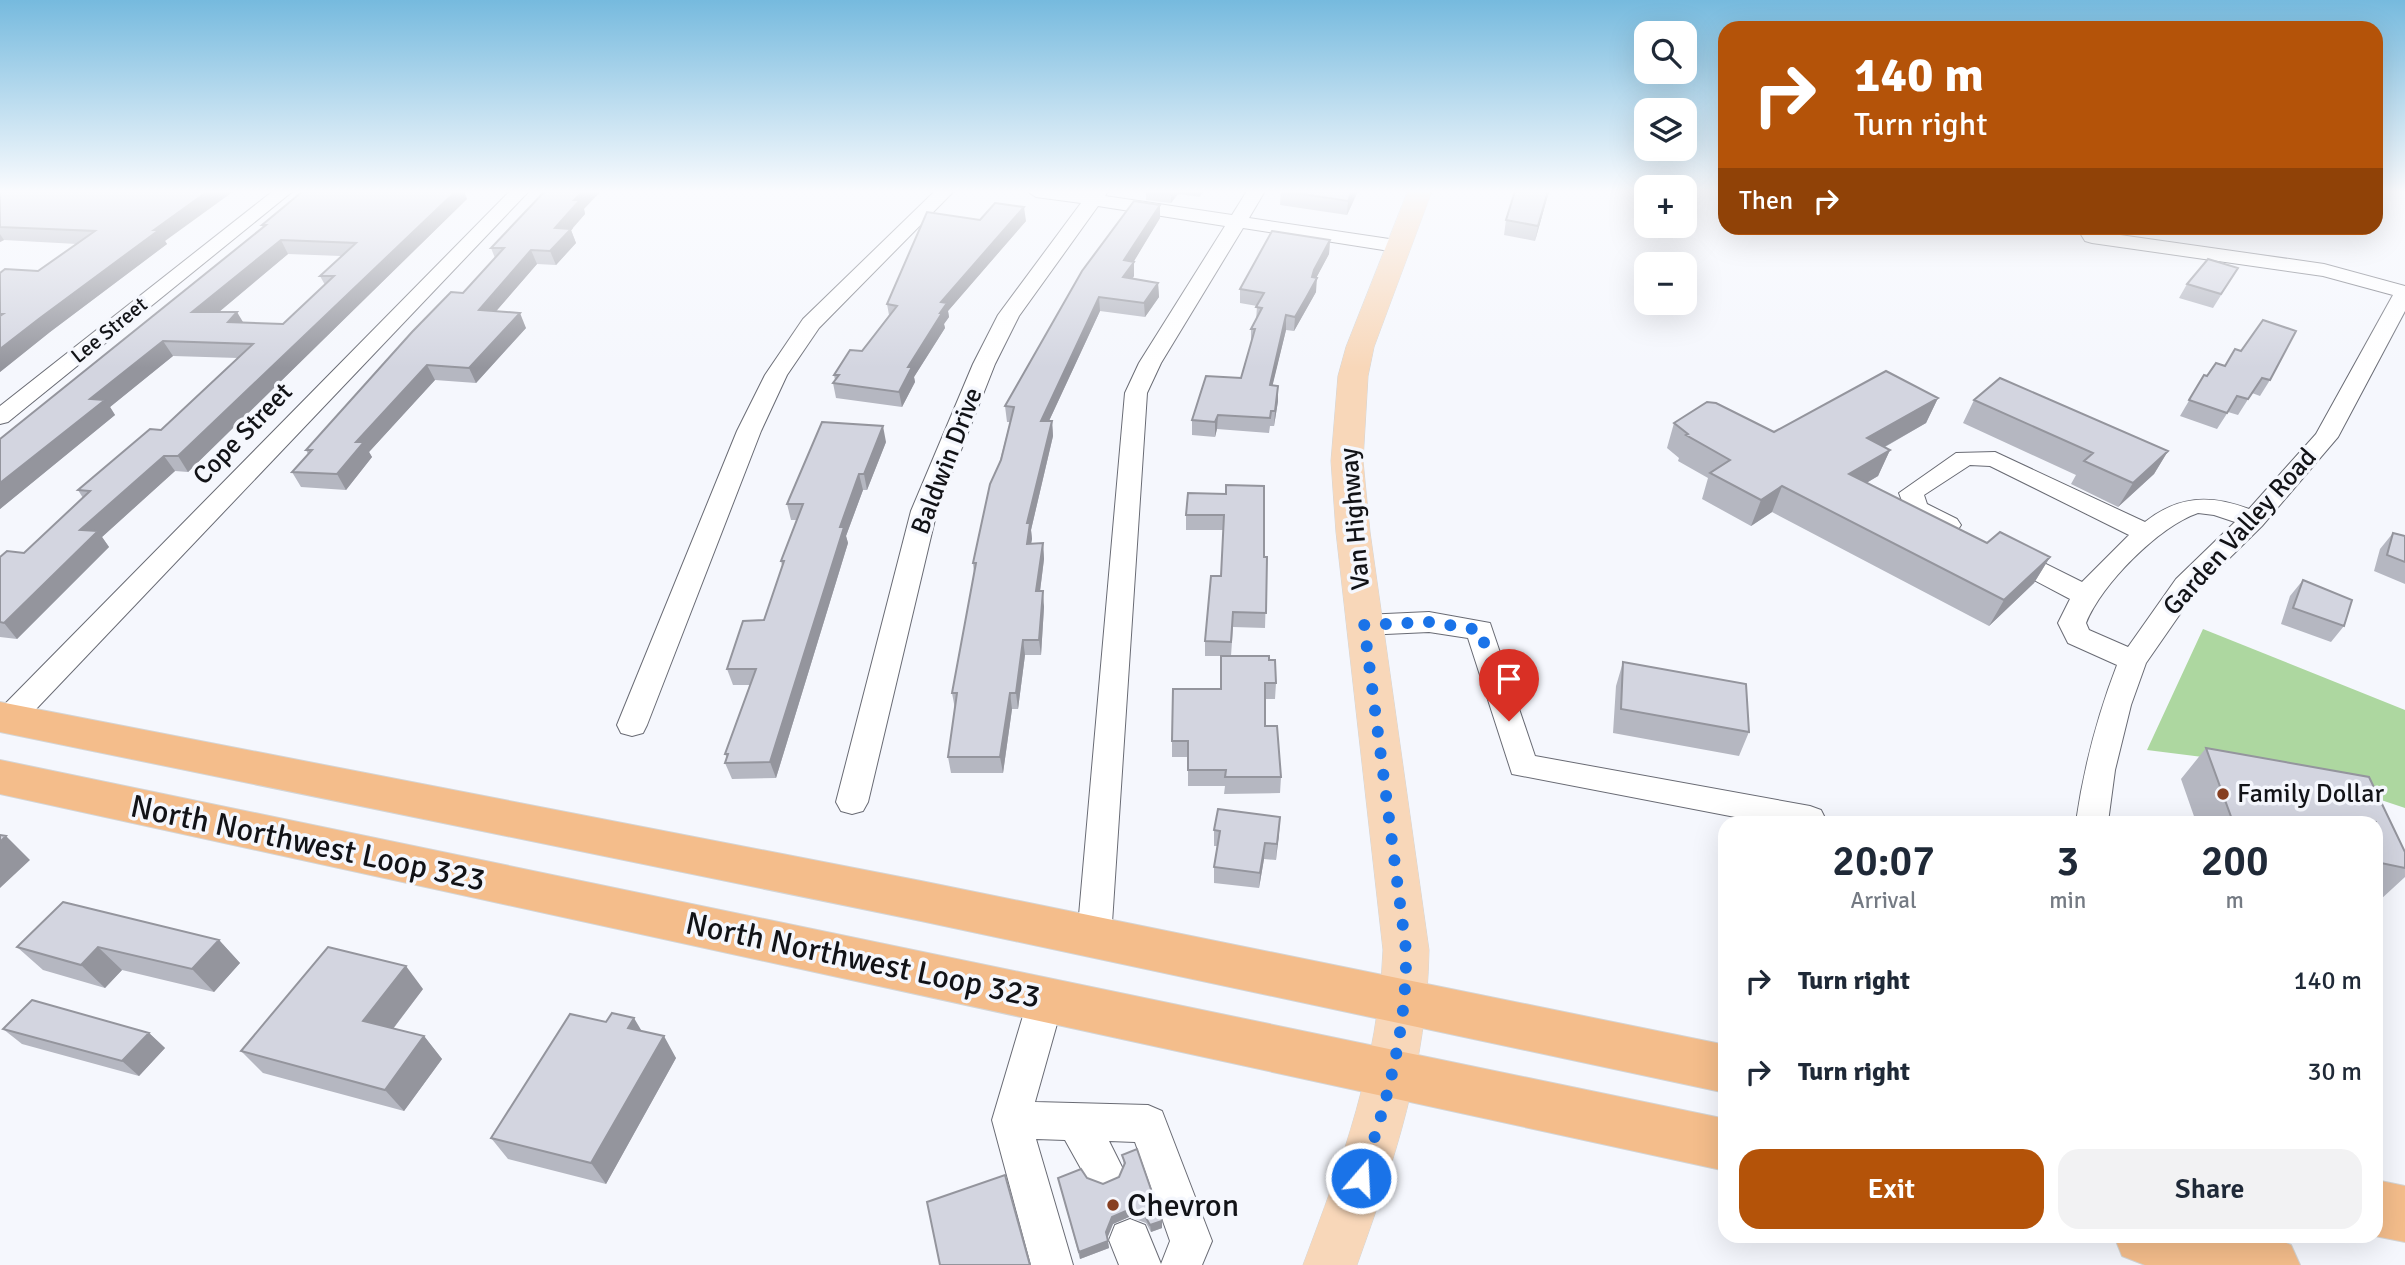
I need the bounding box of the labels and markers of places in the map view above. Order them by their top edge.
pin [1479,649,1539,721]
place label: Family Dollar [2237,778,2384,810]
marker: Family Dollar [2215,786,2231,802]
place label: Chevron [1127,1186,1239,1225]
marker: Chevron [1105,1197,1121,1213]

